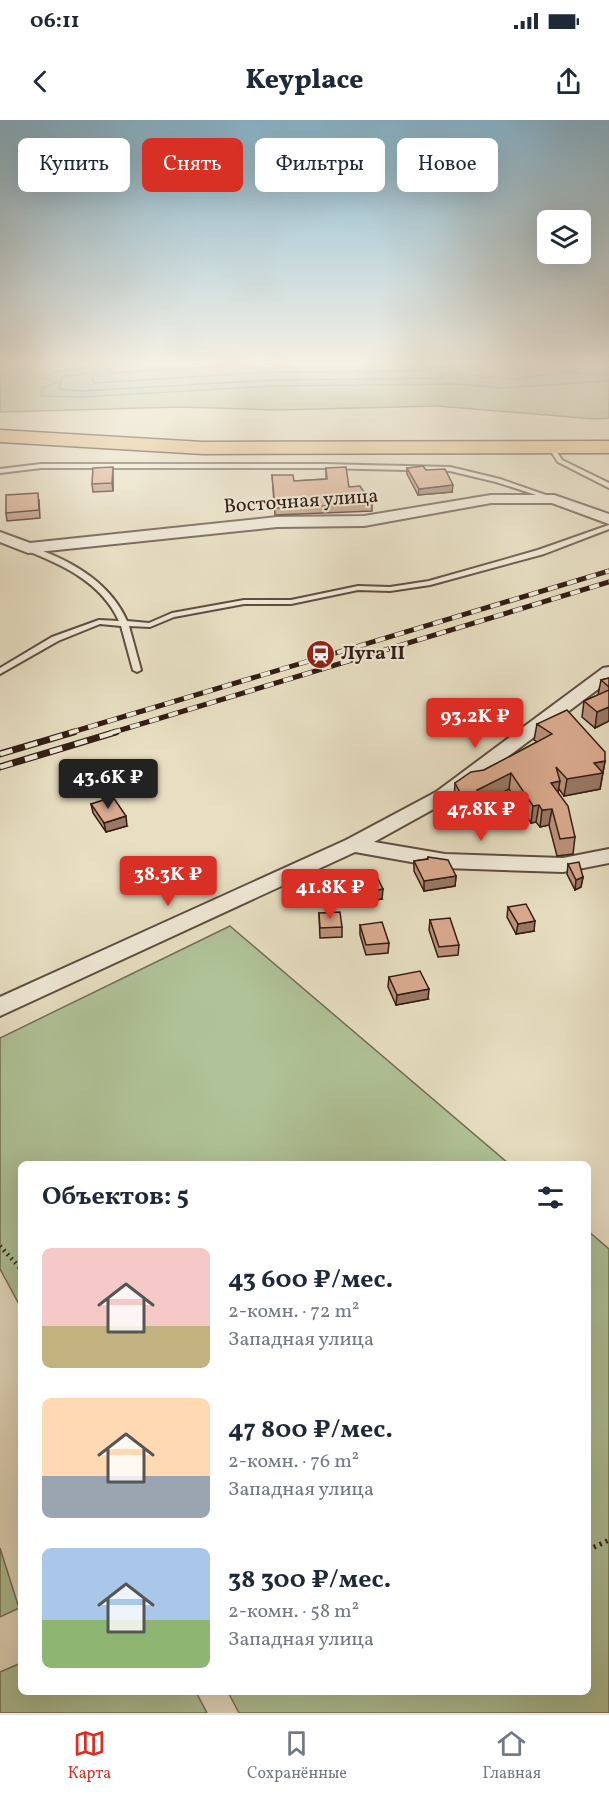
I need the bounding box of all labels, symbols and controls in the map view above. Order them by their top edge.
text: 06:11 [30,6,80,37]
text: Keyplace [245,62,364,100]
icon: back [24,65,57,98]
icon: share [552,65,585,98]
chip: Купить [18,138,130,192]
chip: Снять [142,138,243,192]
chip: Фильтры [255,138,385,192]
chip: Новое [397,138,498,192]
map controls [537,210,591,264]
button: layers [537,210,591,264]
street label: Восточная улица [223,483,379,521]
station icon: Луга II [304,638,336,670]
place label: Луга II [341,640,405,668]
pin: 93.2K ₽ [420,698,530,749]
text: 93.2K ₽ [440,703,510,731]
pin: 43.6K ₽ [53,759,163,810]
text: 43.6K ₽ [73,764,143,792]
pin: 47.8K ₽ [426,791,536,842]
text: 47.8K ₽ [447,796,515,824]
pin: 38.3K ₽ [113,856,223,907]
text: 38.3K ₽ [134,861,202,889]
pin: 41.8K ₽ [275,869,385,920]
text: 41.8K ₽ [296,874,364,902]
text: Объектов: 5 [42,1179,189,1215]
icon: filters [534,1181,567,1214]
text: 43 600 ₽/мес. [228,1262,393,1298]
icon: home [90,1272,162,1344]
text: 2-комн. · 72 m² [228,1298,359,1326]
text: Западная улица [228,1326,374,1354]
text: 47 800 ₽/мес. [228,1412,393,1448]
icon: home [90,1422,162,1494]
text: 2-комн. · 76 m² [228,1448,359,1476]
text: Западная улица [228,1476,374,1504]
text: 38 300 ₽/мес. [228,1562,391,1598]
icon: home [90,1572,162,1644]
text: 2-комн. · 58 m² [228,1598,359,1626]
text: Западная улица [228,1626,374,1654]
tab: Карта [68,1727,111,1785]
tab: Сохранённые [247,1727,347,1785]
tab: Главная [483,1727,541,1785]

